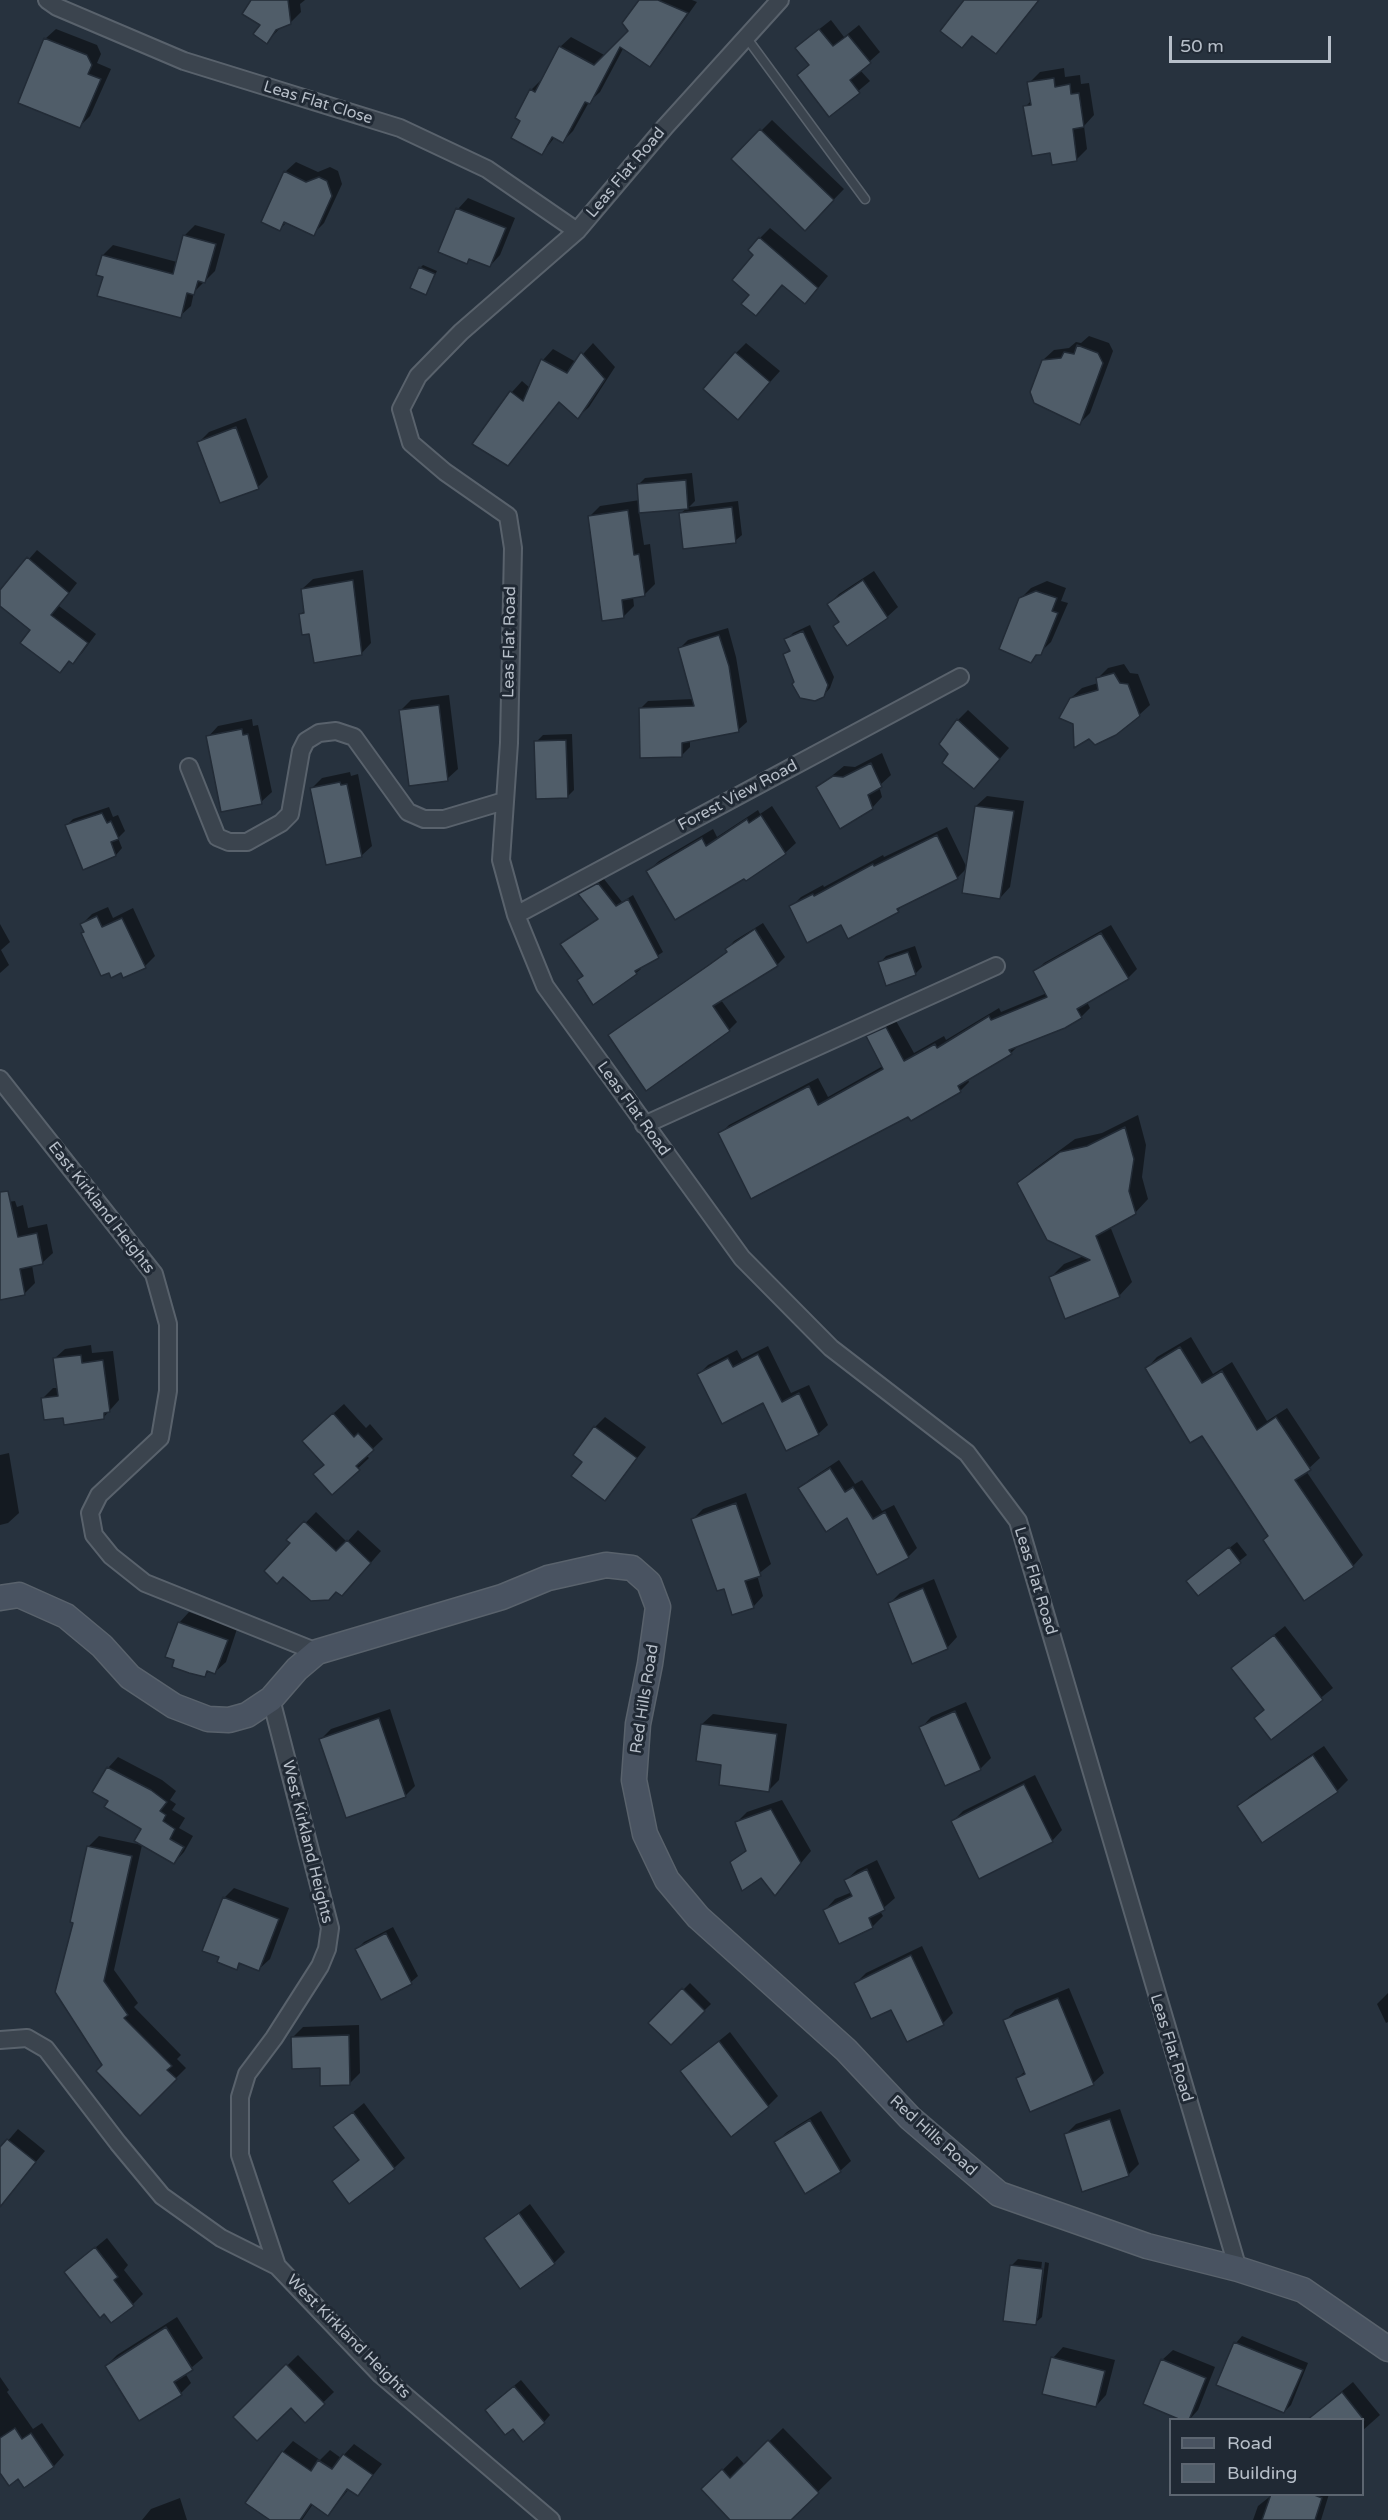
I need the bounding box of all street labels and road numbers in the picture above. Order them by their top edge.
street label: Leas Flat Close [261,77,375,129]
street label: Leas Flat Road [583,124,669,222]
street label: Leas Flat Road [499,586,521,698]
street label: Forest View Road [675,756,801,836]
street label: Leas Flat Road [592,1058,674,1160]
street label: East Kirkland Heights [44,1138,158,1278]
street label: Leas Flat Road [1009,1525,1061,1637]
street label: Red Hills Road [627,1643,663,1755]
street label: West Kirkland Heights [277,1759,337,1925]
street label: Leas Flat Road [1145,1992,1197,2104]
street label: Red Hills Road [885,2092,981,2180]
street label: West Kirkland Heights [282,2271,414,2403]

